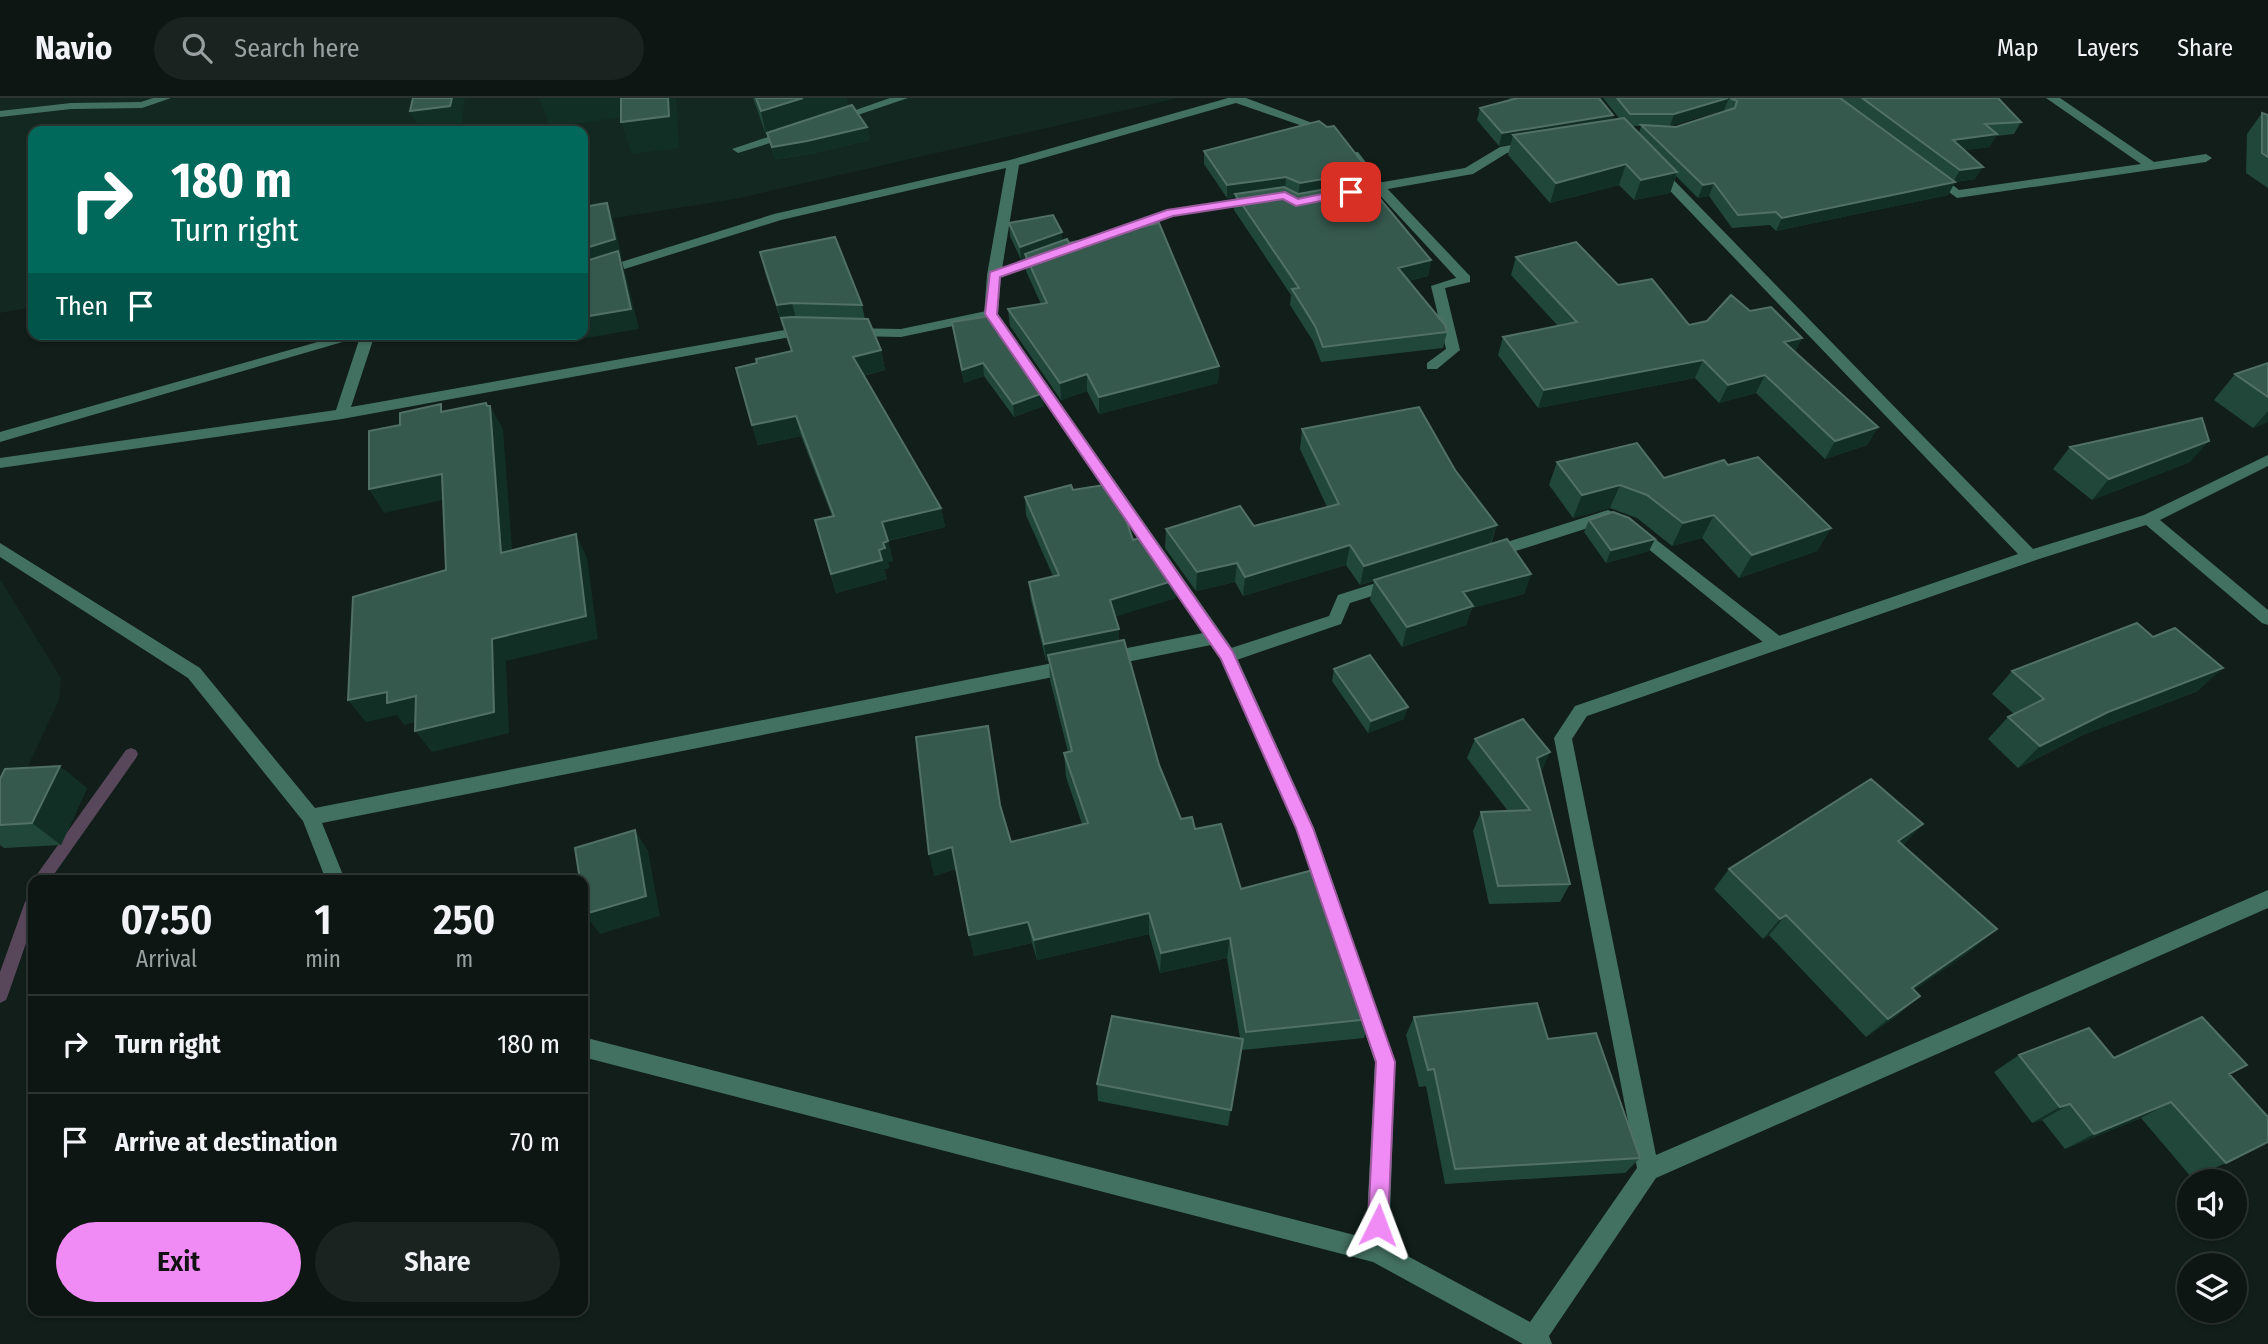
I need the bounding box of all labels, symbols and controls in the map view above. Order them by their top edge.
search box [154,17,644,80]
text: Navio [35,28,112,68]
icon: search [178,29,216,67]
text: Search here [234,33,360,64]
text: Map [1997,34,2039,62]
text: Layers [2077,34,2139,62]
text: Share [2177,34,2233,62]
text: 180 m [171,151,292,210]
icon: right [56,154,147,245]
pin [1321,162,1381,222]
icon: arrive [1332,173,1370,211]
text: Turn right [171,211,298,249]
icon: arrive [122,287,160,325]
text: Then [56,291,108,322]
text: 07:50 [120,895,213,945]
text: 1 [314,895,332,945]
text: 250 [433,895,496,945]
text: Arrival [136,945,197,973]
text: min [305,945,341,973]
text: m [456,945,473,973]
icon: right [56,1025,94,1063]
text: Turn right [115,1029,221,1060]
text: 180 m [497,1029,560,1060]
icon: arrive [56,1123,94,1161]
text: Arrive at destination [115,1127,338,1158]
text: 70 m [510,1127,560,1158]
map controls [2177,1169,2247,1323]
button: sound [2177,1169,2247,1239]
position arrow [1341,1188,1415,1262]
button: Exit [56,1222,301,1302]
button: Share [315,1222,560,1302]
button: layers [2177,1253,2247,1323]

